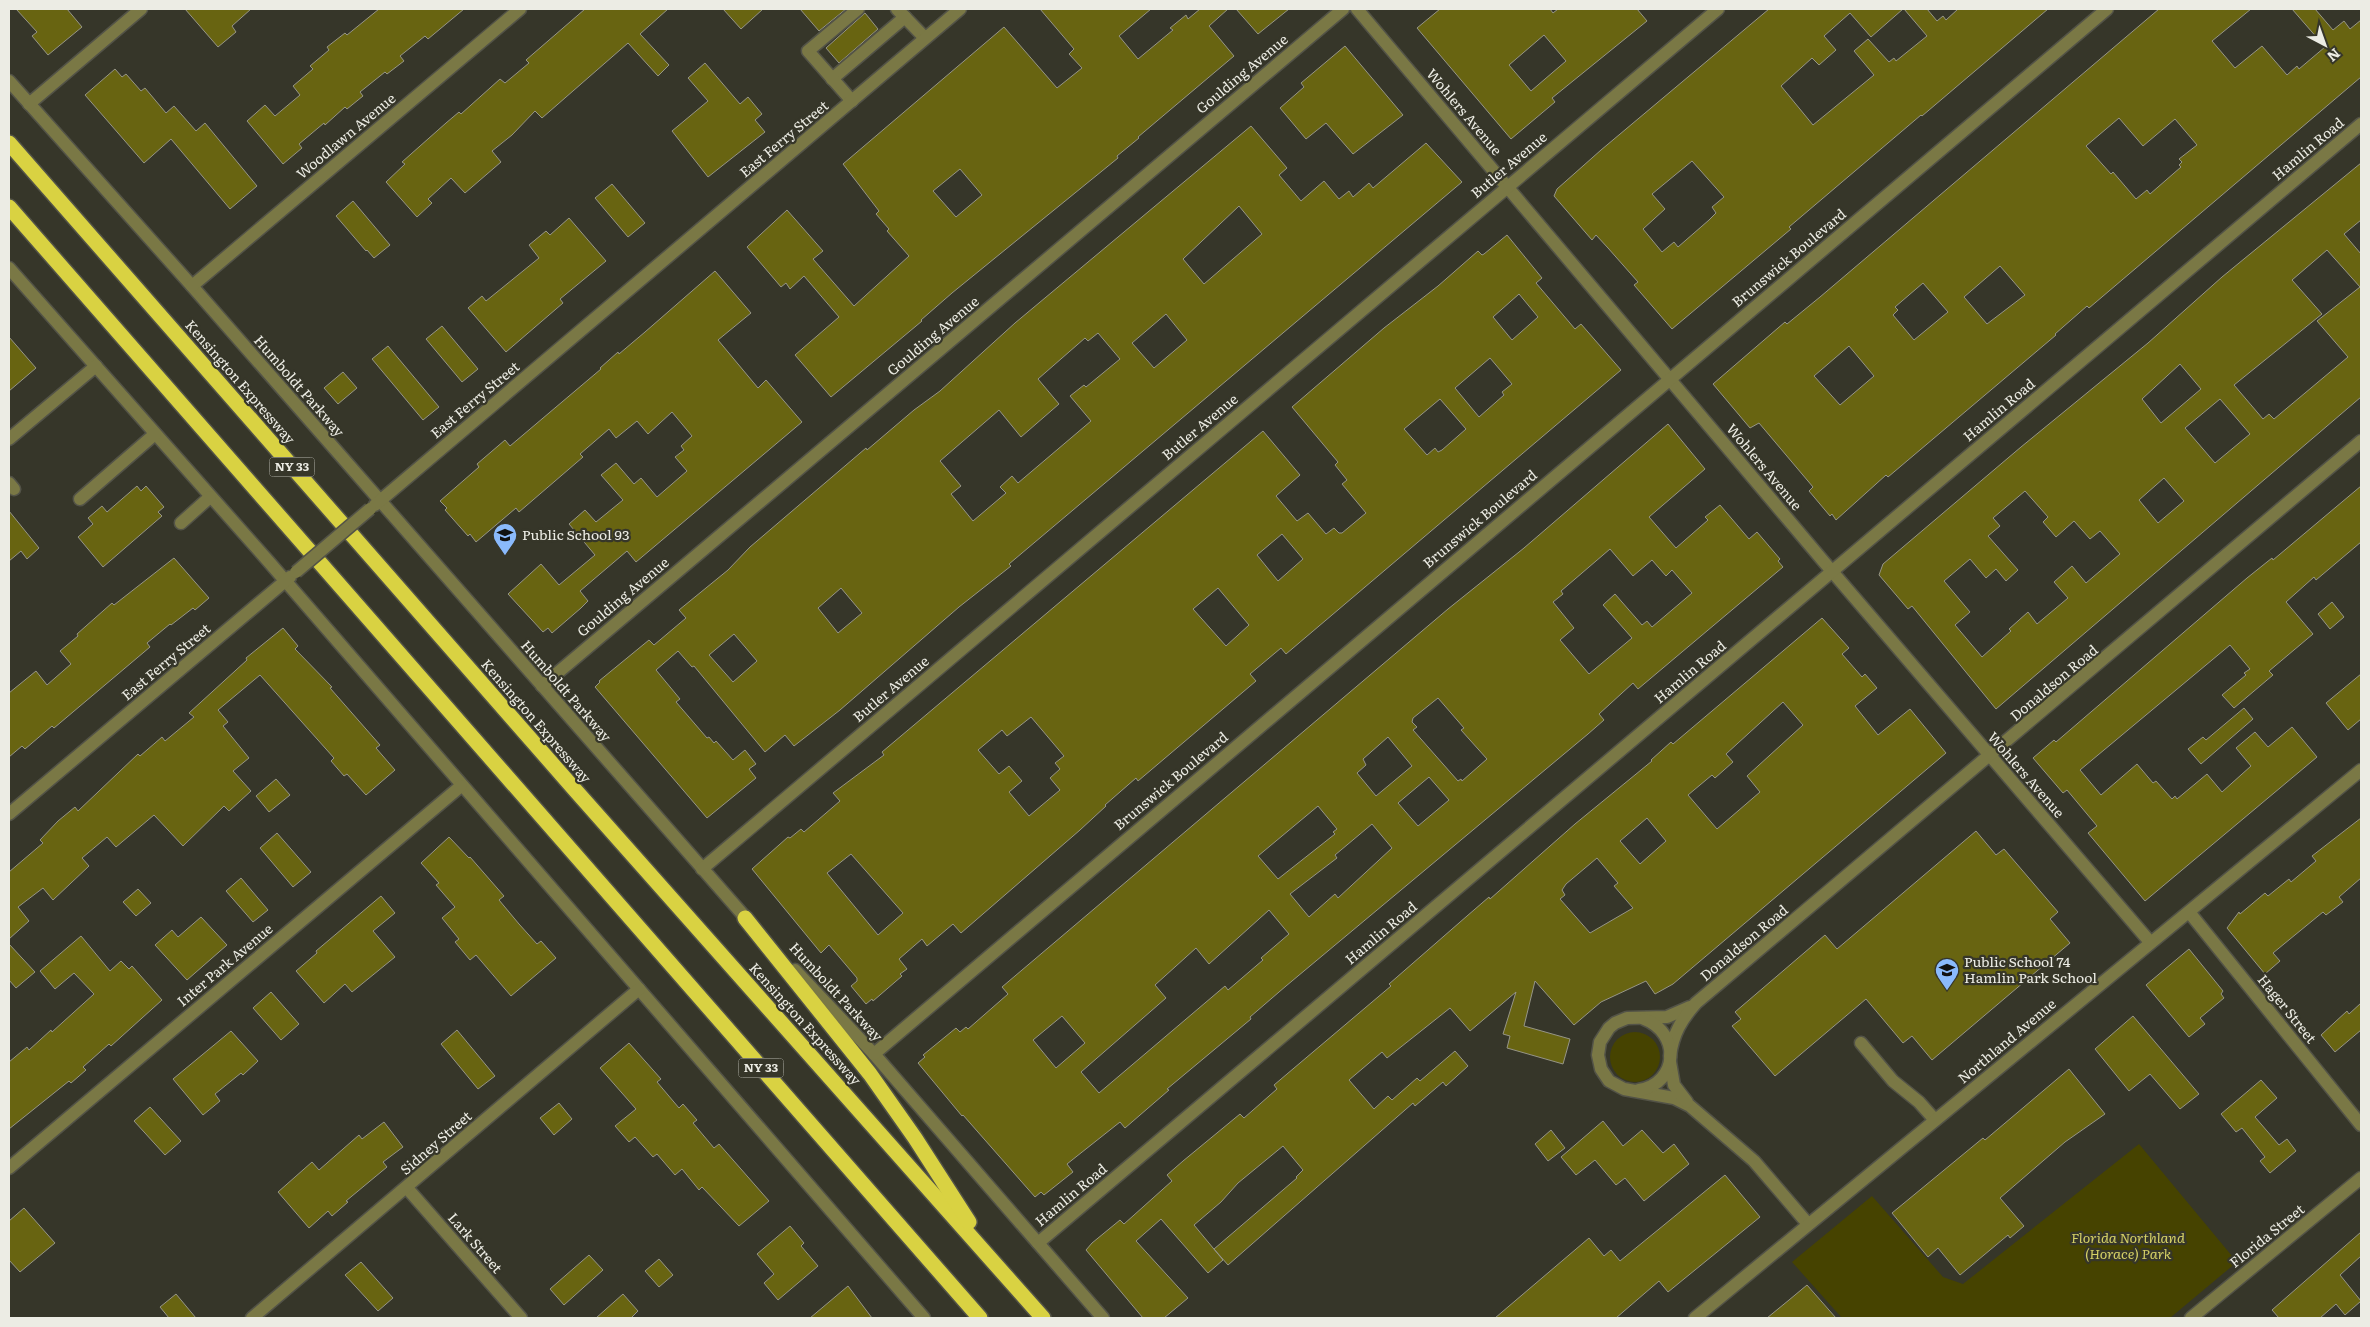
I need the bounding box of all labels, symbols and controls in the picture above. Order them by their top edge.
north arrow [2300,20,2350,70]
street label: Goulding Avenue [1191,29,1292,118]
text: N [2323,44,2345,67]
street label: Wohlers Avenue [1422,64,1507,159]
street label: Woodlawn Avenue [291,88,399,183]
street label: East Ferry Street [735,95,832,181]
street label: Hamlin Road [2267,112,2348,184]
street label: Butler Avenue [1466,126,1551,202]
street label: Brunswick Boulevard [1727,203,1850,311]
street label: Goulding Avenue [882,291,983,380]
street label: Kensington Expressway [181,315,301,448]
street label: Humboldt Parkway [250,330,350,441]
street label: East Ferry Street [426,356,523,442]
street label: Hamlin Road [1958,373,2039,445]
street label: Butler Avenue [1157,388,1242,464]
street label: Wohlers Avenue [1722,419,1807,514]
road number: NY 33 [270,458,314,477]
street label: Brunswick Boulevard [1418,464,1541,572]
school or university icon: Public School 93 [492,522,518,556]
place label: Public School 93 [522,524,630,544]
street label: Goulding Avenue [572,552,673,641]
street label: East Ferry Street [117,618,214,704]
street label: Humboldt Parkway [517,635,617,746]
street label: Hamlin Road [1649,635,1730,707]
street label: Donaldson Road [2005,639,2102,725]
street label: Butler Avenue [848,650,933,726]
street label: Kensington Expressway [477,654,597,787]
street label: Brunswick Boulevard [1109,726,1232,834]
street label: Wohlers Avenue [1984,727,2070,822]
street label: Hamlin Road [1340,896,1421,968]
street label: Donaldson Road [1695,899,1792,985]
street label: Inter Park Avenue [172,918,277,1010]
street label: Humboldt Parkway [786,937,889,1046]
place label: Public School 74 Hamlin Park School [1964,951,2097,987]
school or university icon: Public School 74 Hamlin Park School [1934,957,1960,991]
street label: Kensington Expressway [745,958,867,1090]
street label: Hager Street [2254,970,2322,1047]
street label: Northland Avenue [1953,993,2060,1087]
road number: NY 33 [738,1058,784,1078]
street label: Sidney Street [395,1105,476,1179]
street label: Hamlin Road [1030,1158,1111,1230]
street label: Florida Street [2225,1199,2308,1272]
street label: Lark Street [444,1208,508,1277]
park label: Florida Northland (Horace) Park [2071,1227,2185,1263]

